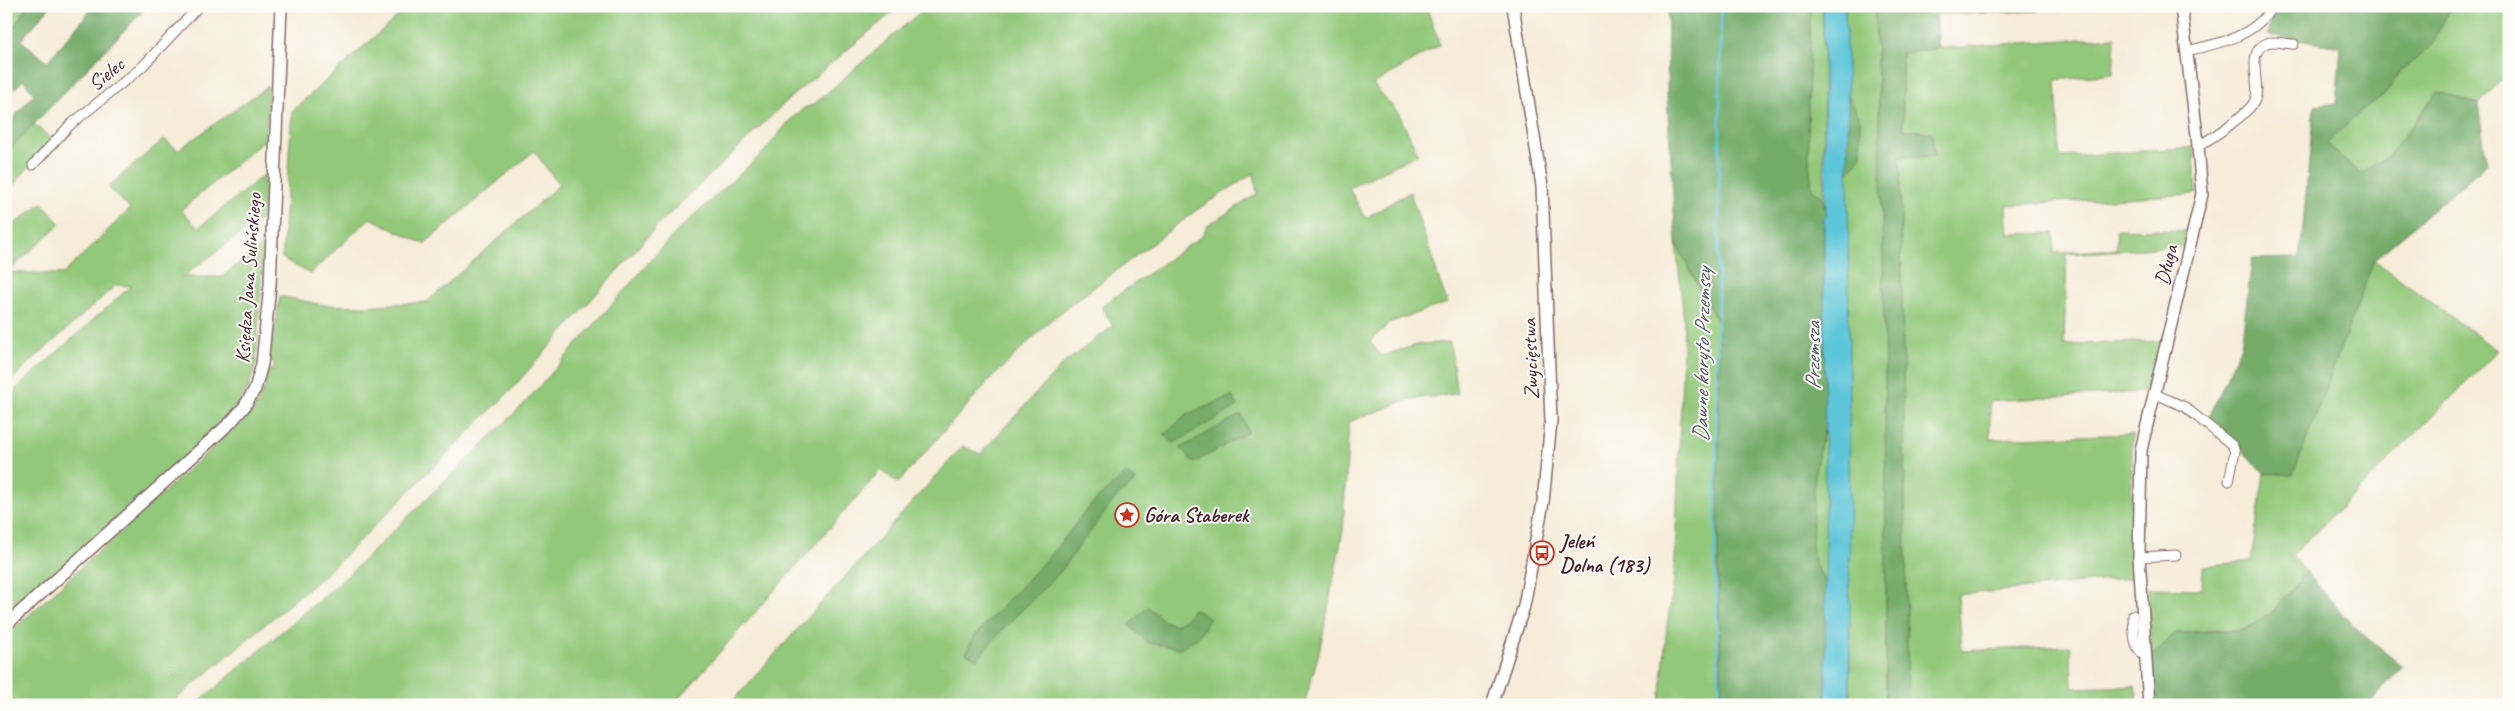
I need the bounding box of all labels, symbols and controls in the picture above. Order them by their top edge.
street label: Sielec [83,51,131,96]
street label: Księdza Jana Sulińskiego [229,191,267,364]
street label: Długa [2148,241,2184,288]
water label: Dawne koryto Przemszy [1686,264,1718,442]
street label: Zwycięstwa [1516,316,1544,400]
water label: Przemsza [1799,320,1827,390]
place icon: Góra Staberek [1114,502,1140,528]
place label: Góra Staberek [1144,502,1251,528]
place label: Jeleń Dolna (183) [1558,528,1651,578]
bus stop icon: Jeleń Dolna (183) [1529,540,1555,566]

